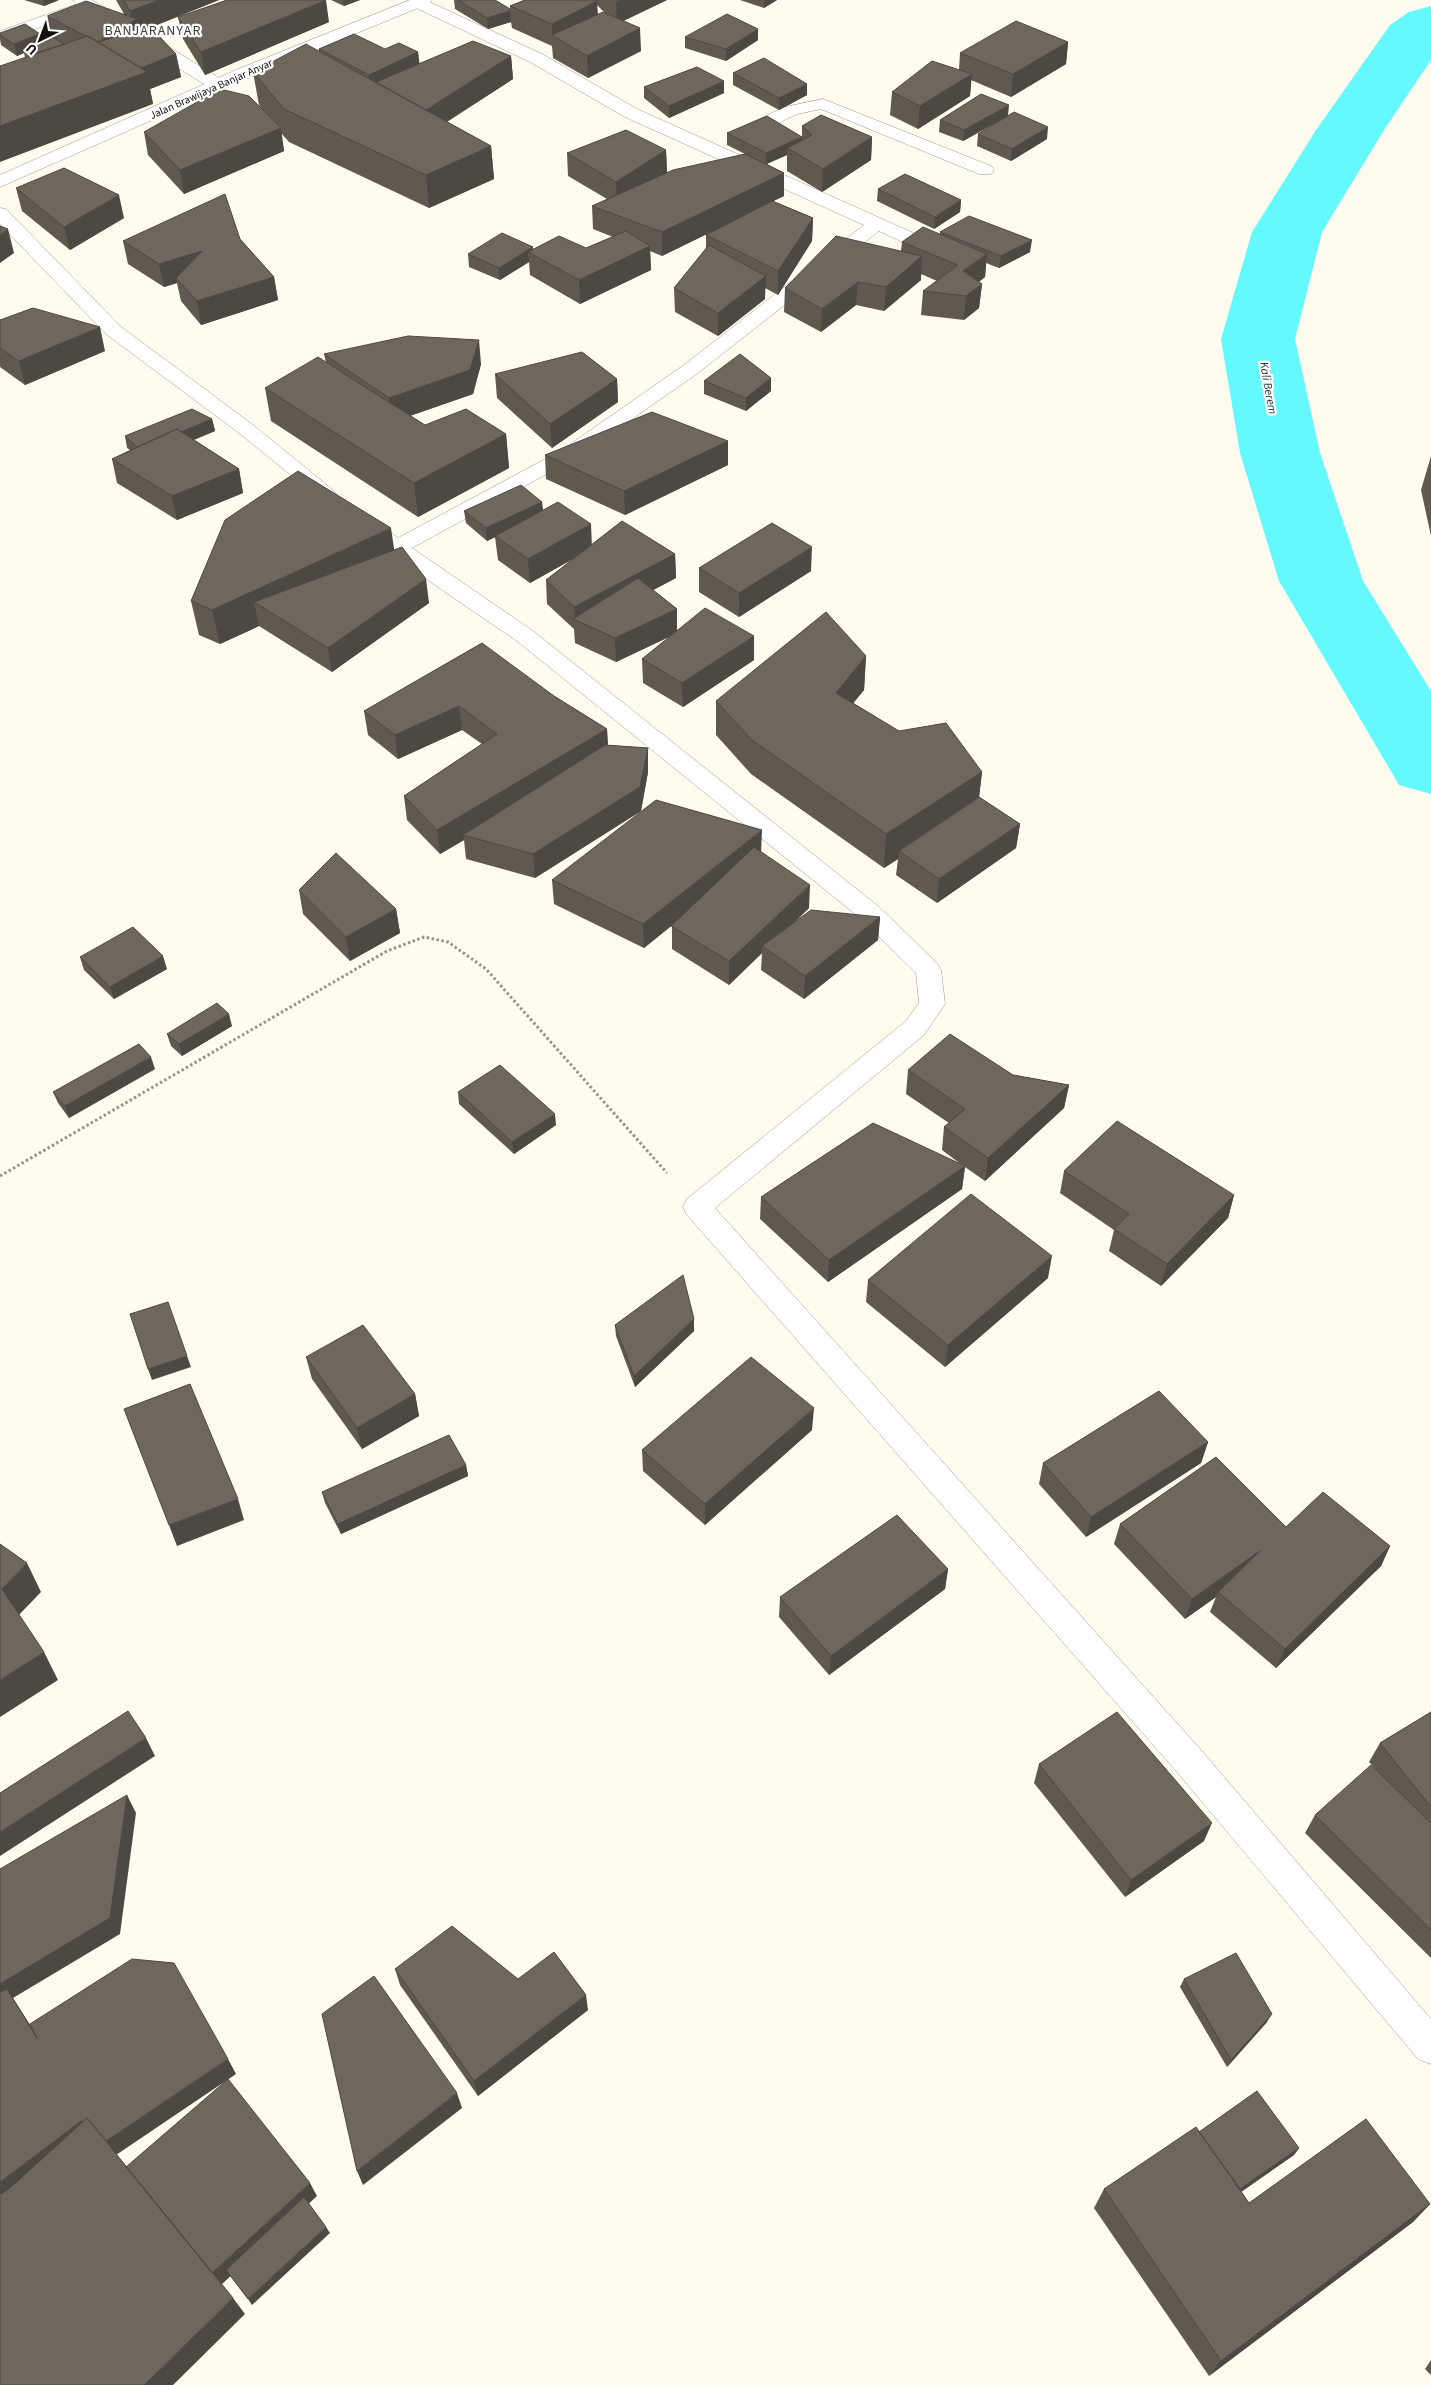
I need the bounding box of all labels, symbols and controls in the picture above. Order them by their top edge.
north arrow [15,15,65,65]
district label: BANJARANYAR [105,21,201,41]
text: U [22,38,42,59]
street label: Jalan Brawijaya Banjar Anyar [147,55,275,123]
water label: Kali Berem [1255,360,1281,416]

